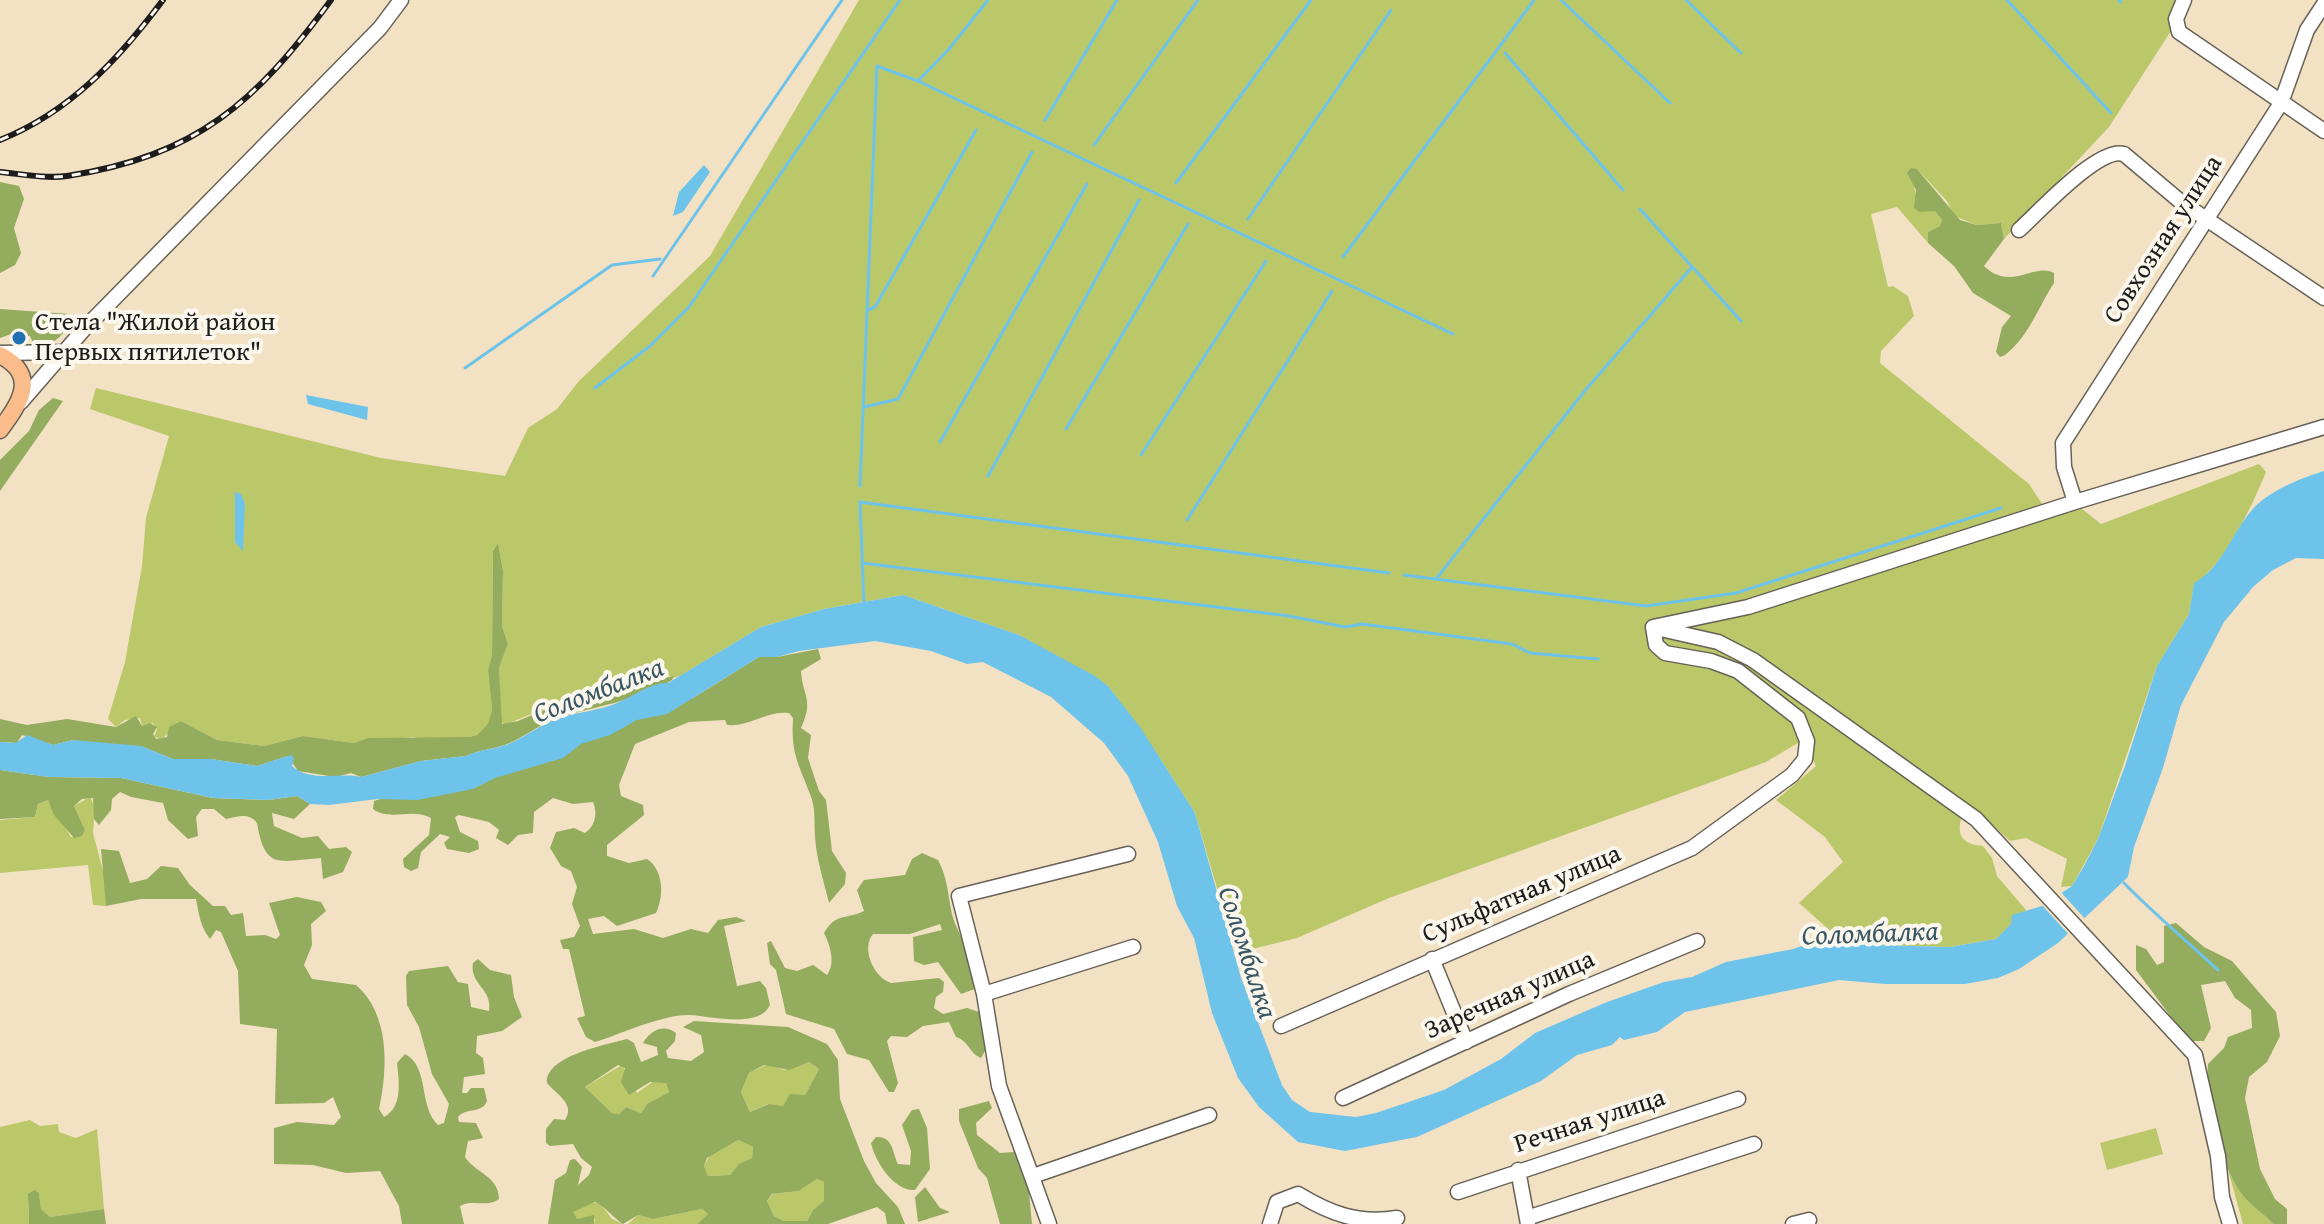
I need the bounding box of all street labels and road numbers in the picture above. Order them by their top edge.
street label: Совхозная улица [2098,150,2230,330]
street label: Сульфатная улица [1418,839,1626,951]
street label: Заречная улица [1420,945,1600,1047]
street label: Речная улица [1511,1083,1669,1161]

